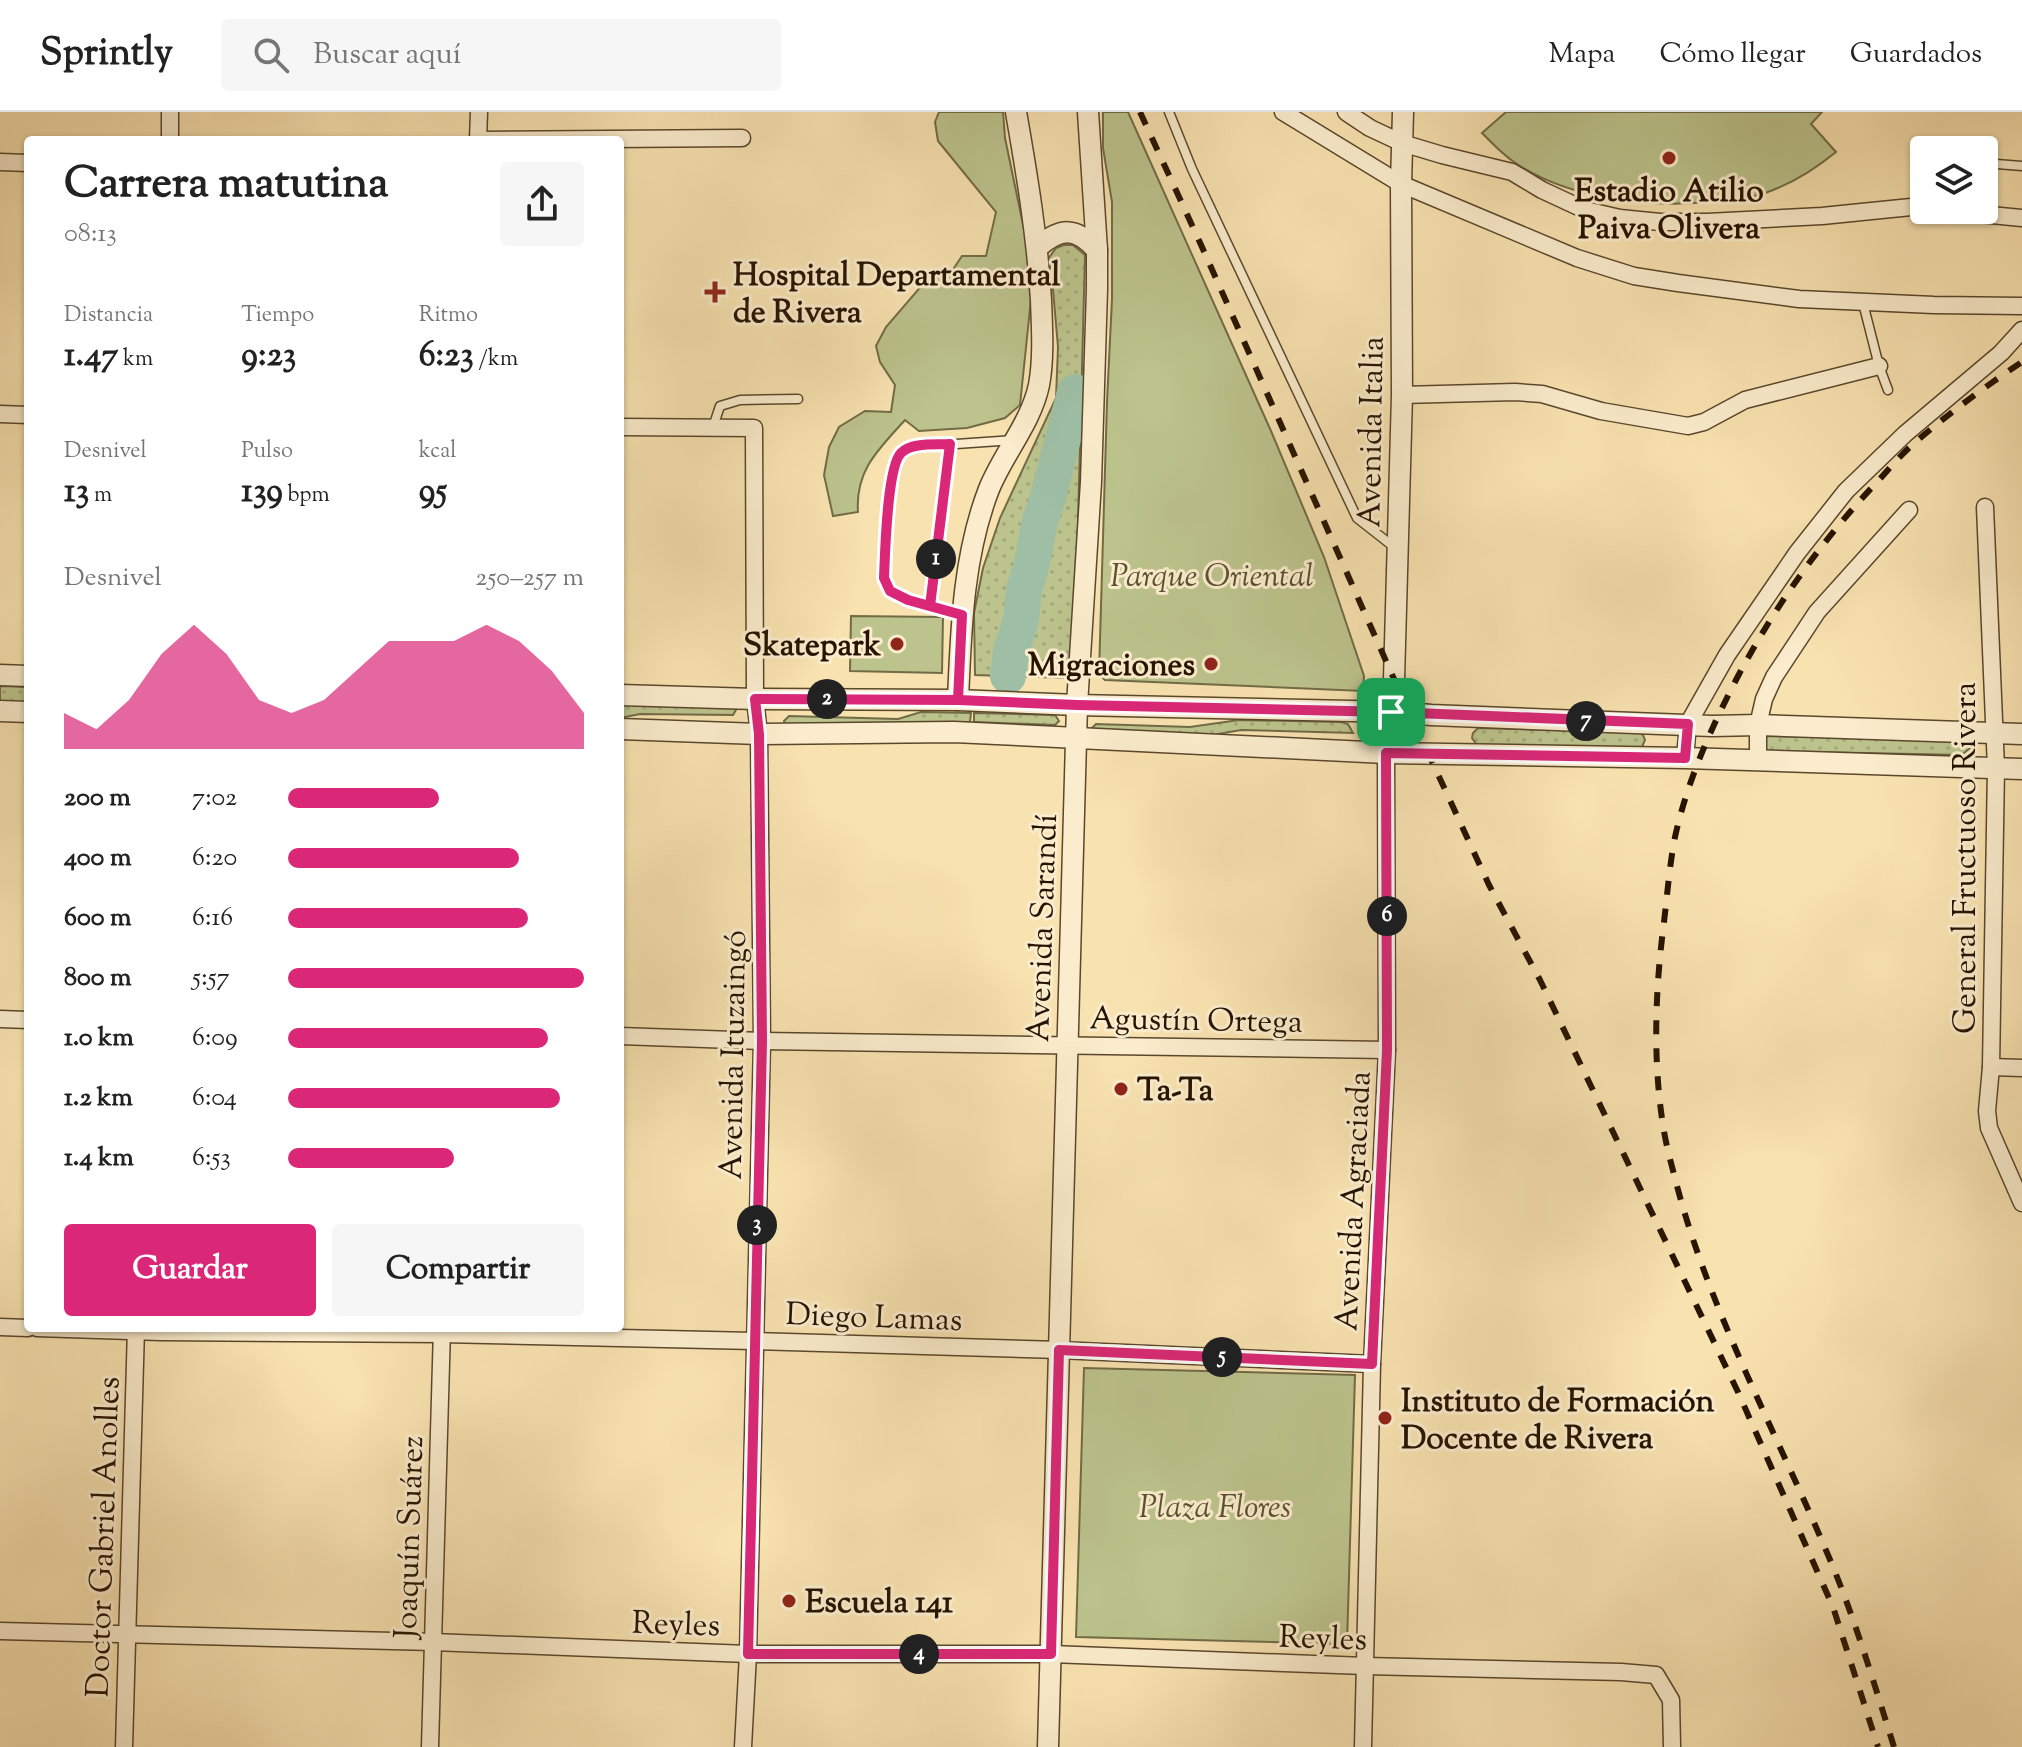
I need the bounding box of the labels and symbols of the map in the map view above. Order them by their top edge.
marker: Estadio Atilio Paiva Olivera [1660,149,1678,167]
place label: Estadio Atilio Paiva Olivera [1574,170,1764,253]
place label: Hospital Departamental de Rivera [733,254,1061,337]
marker: Hospital Departamental de Rivera [704,281,726,303]
street label: Avenida Italia [1348,336,1398,528]
pin: 1 [916,539,956,579]
park label: Parque Oriental [1110,555,1314,601]
place label: Skatepark [743,624,882,670]
marker: Skatepark [888,635,906,653]
place label: Migraciones [1028,644,1195,690]
marker: Migraciones [1202,655,1220,673]
pin [1357,678,1425,746]
pin: 2 [807,679,847,719]
street label: General Fructuoso Rivera [1944,682,1990,1034]
pin: 7 [1566,701,1606,741]
street label: Avenida Sarandí [1017,813,1071,1043]
pin: 6 [1367,896,1407,936]
street label: Avenida Ituzaingó [710,930,760,1180]
street label: Agustín Ortega [1089,997,1303,1047]
place label: Ta-Ta [1137,1069,1214,1115]
street label: Avenida Agraciada [1325,1070,1385,1332]
marker: Ta-Ta [1112,1080,1130,1098]
pin: 3 [737,1205,777,1245]
street label: Diego Lamas [785,1293,963,1345]
pin: 5 [1202,1337,1242,1377]
street label: Doctor Gabriel Anolles [76,1376,134,1698]
place label: Instituto de Formación Docente de Rivera [1401,1380,1714,1463]
marker: Instituto de Formación Docente de Rivera [1376,1409,1394,1427]
street label: Joaquín Suárez [384,1435,438,1641]
park label: Plaza Flores [1139,1486,1291,1532]
place label: Escuela 141 [805,1581,953,1627]
marker: Escuela 141 [780,1592,798,1610]
street label: Reyles [631,1601,721,1651]
street label: Reyles [1278,1615,1368,1665]
pin: 4 [899,1634,939,1674]

